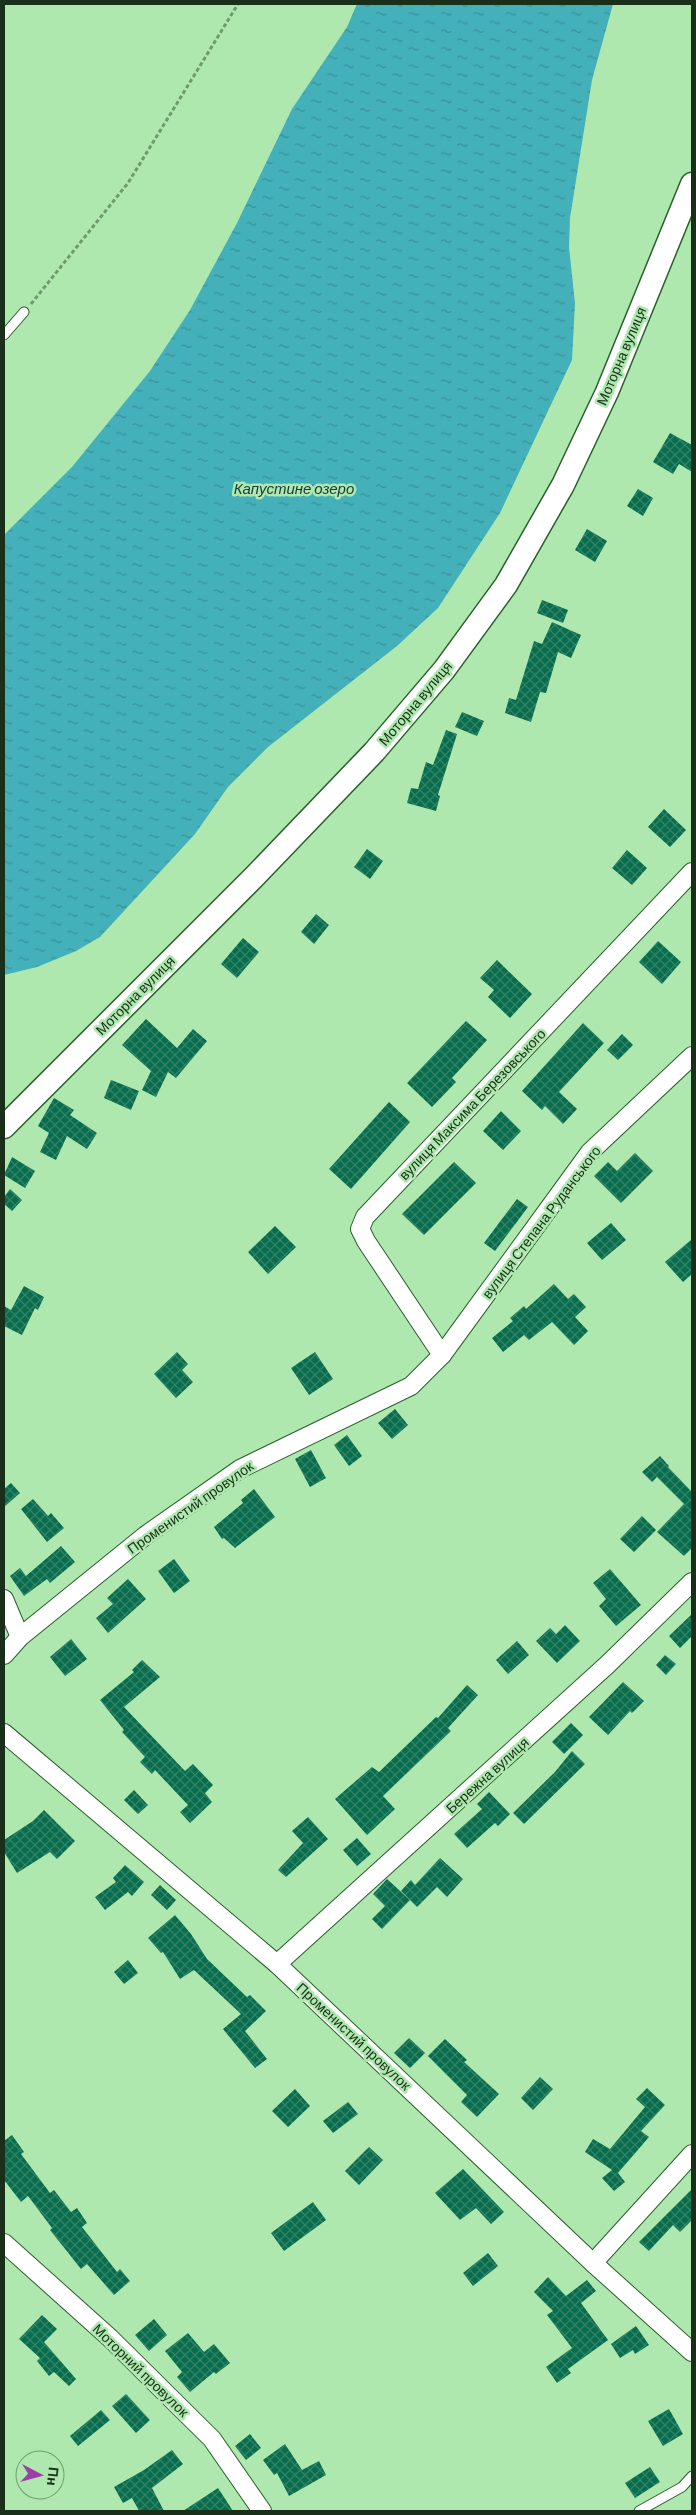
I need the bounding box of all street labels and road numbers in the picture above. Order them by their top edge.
street label: Моторна вулиця [593,304,649,408]
street label: Моторна вулиця [375,657,455,749]
street label: Моторна вулиця [92,952,178,1038]
street label: вулиця Максима Березовського [395,1025,549,1183]
street label: вулиця Степана Руданського [478,1142,604,1302]
street label: Променистий провулок [124,1457,257,1557]
street label: Бережна вулиця [442,1733,532,1817]
street label: Променистий провулок [293,1979,415,2094]
street label: Моторний провулок [90,2320,193,2421]

